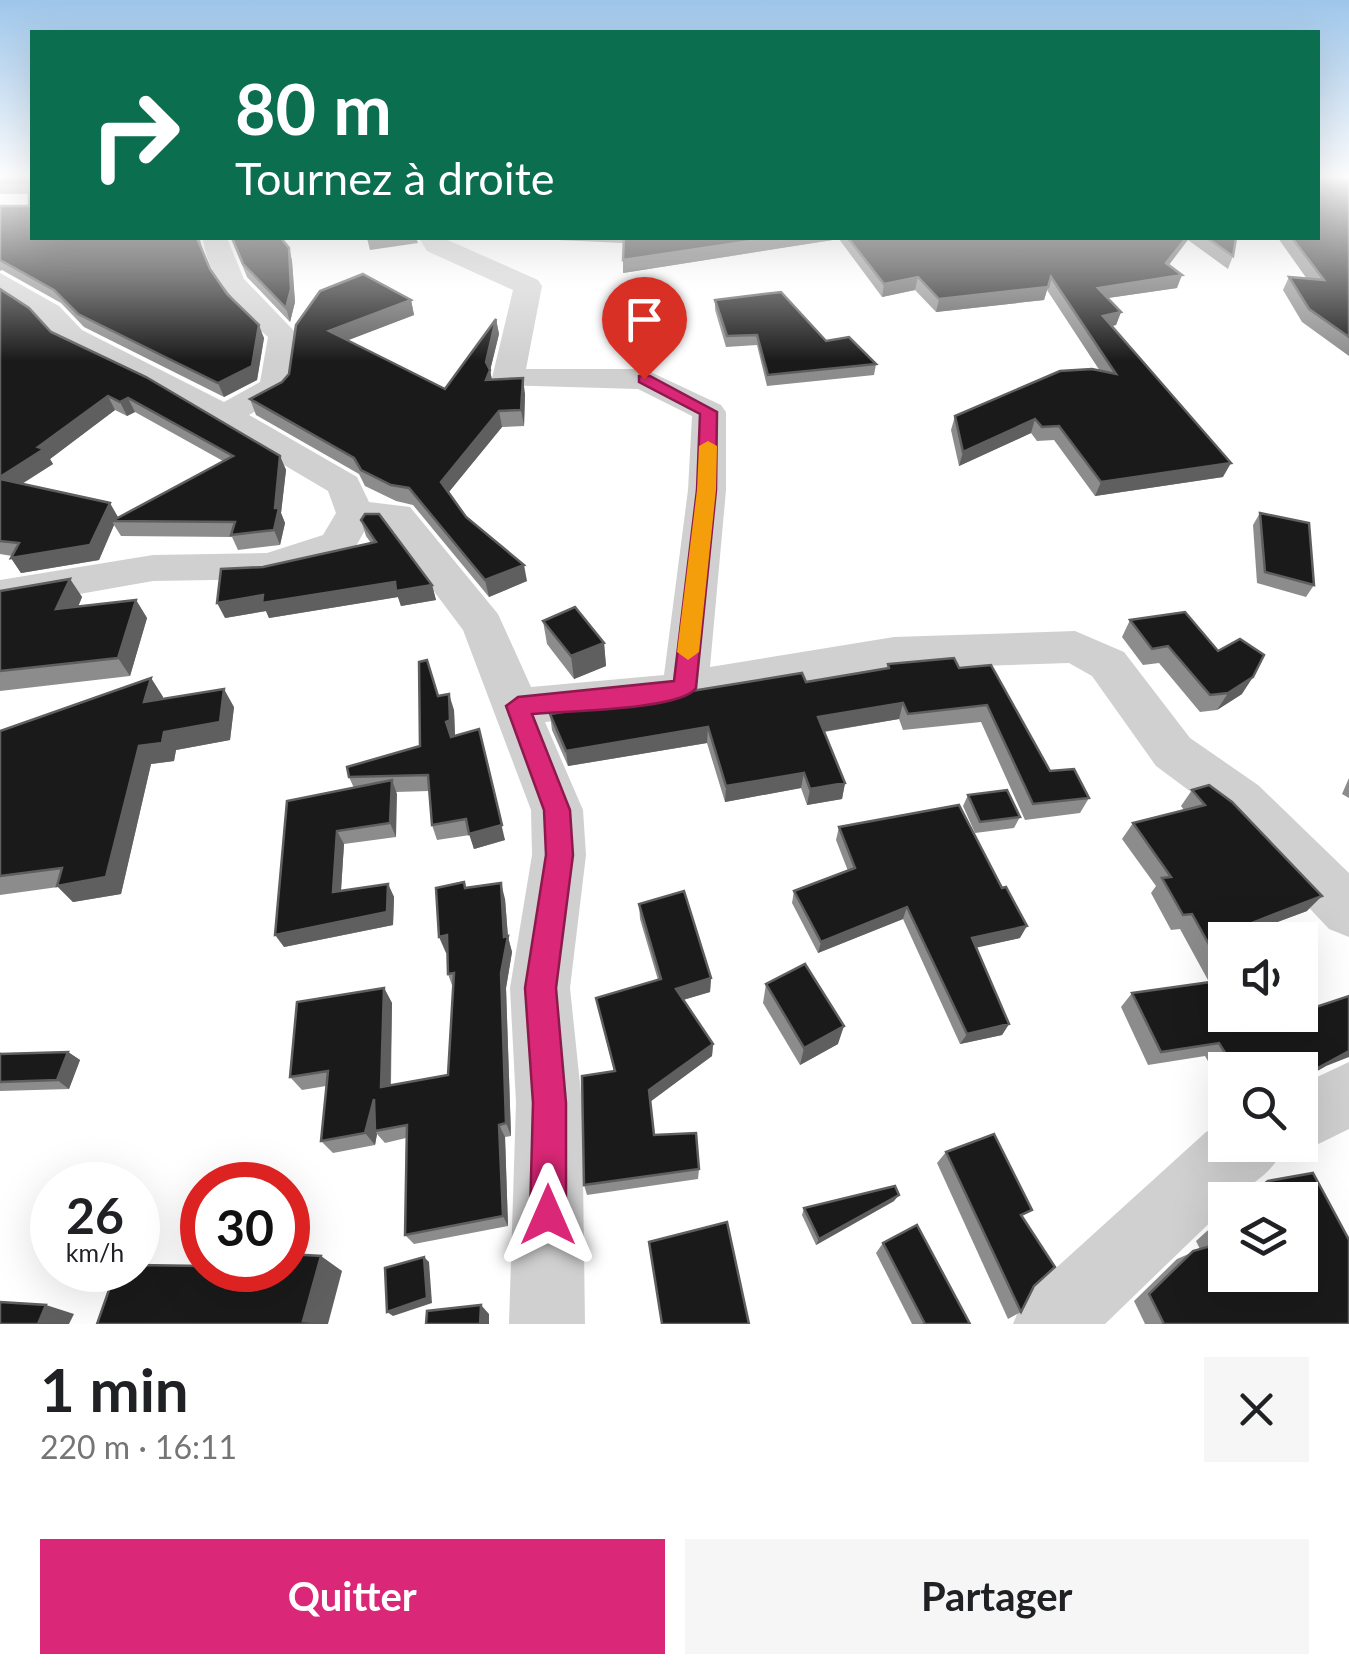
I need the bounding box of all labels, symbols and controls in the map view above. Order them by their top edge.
text: 80 m [235,66,392,150]
icon: right [70,70,200,200]
text: Tournez à droite [235,151,554,205]
pin [602,277,687,380]
icon: arrive [617,292,672,347]
map controls [1208,922,1318,1292]
button: sound [1208,922,1318,1032]
button: search [1208,1052,1318,1162]
speed limit sign: 30 [180,1162,310,1292]
position arrow [496,1163,600,1267]
button: layers [1208,1182,1318,1292]
text: 26 [66,1185,124,1245]
text: km/h [66,1237,124,1267]
text: 1 min [40,1353,189,1425]
button: close [1204,1357,1309,1462]
text: 220 m · 16:11 [40,1427,237,1466]
button: Quitter [40,1539,665,1654]
button: Partager [685,1539,1309,1654]

